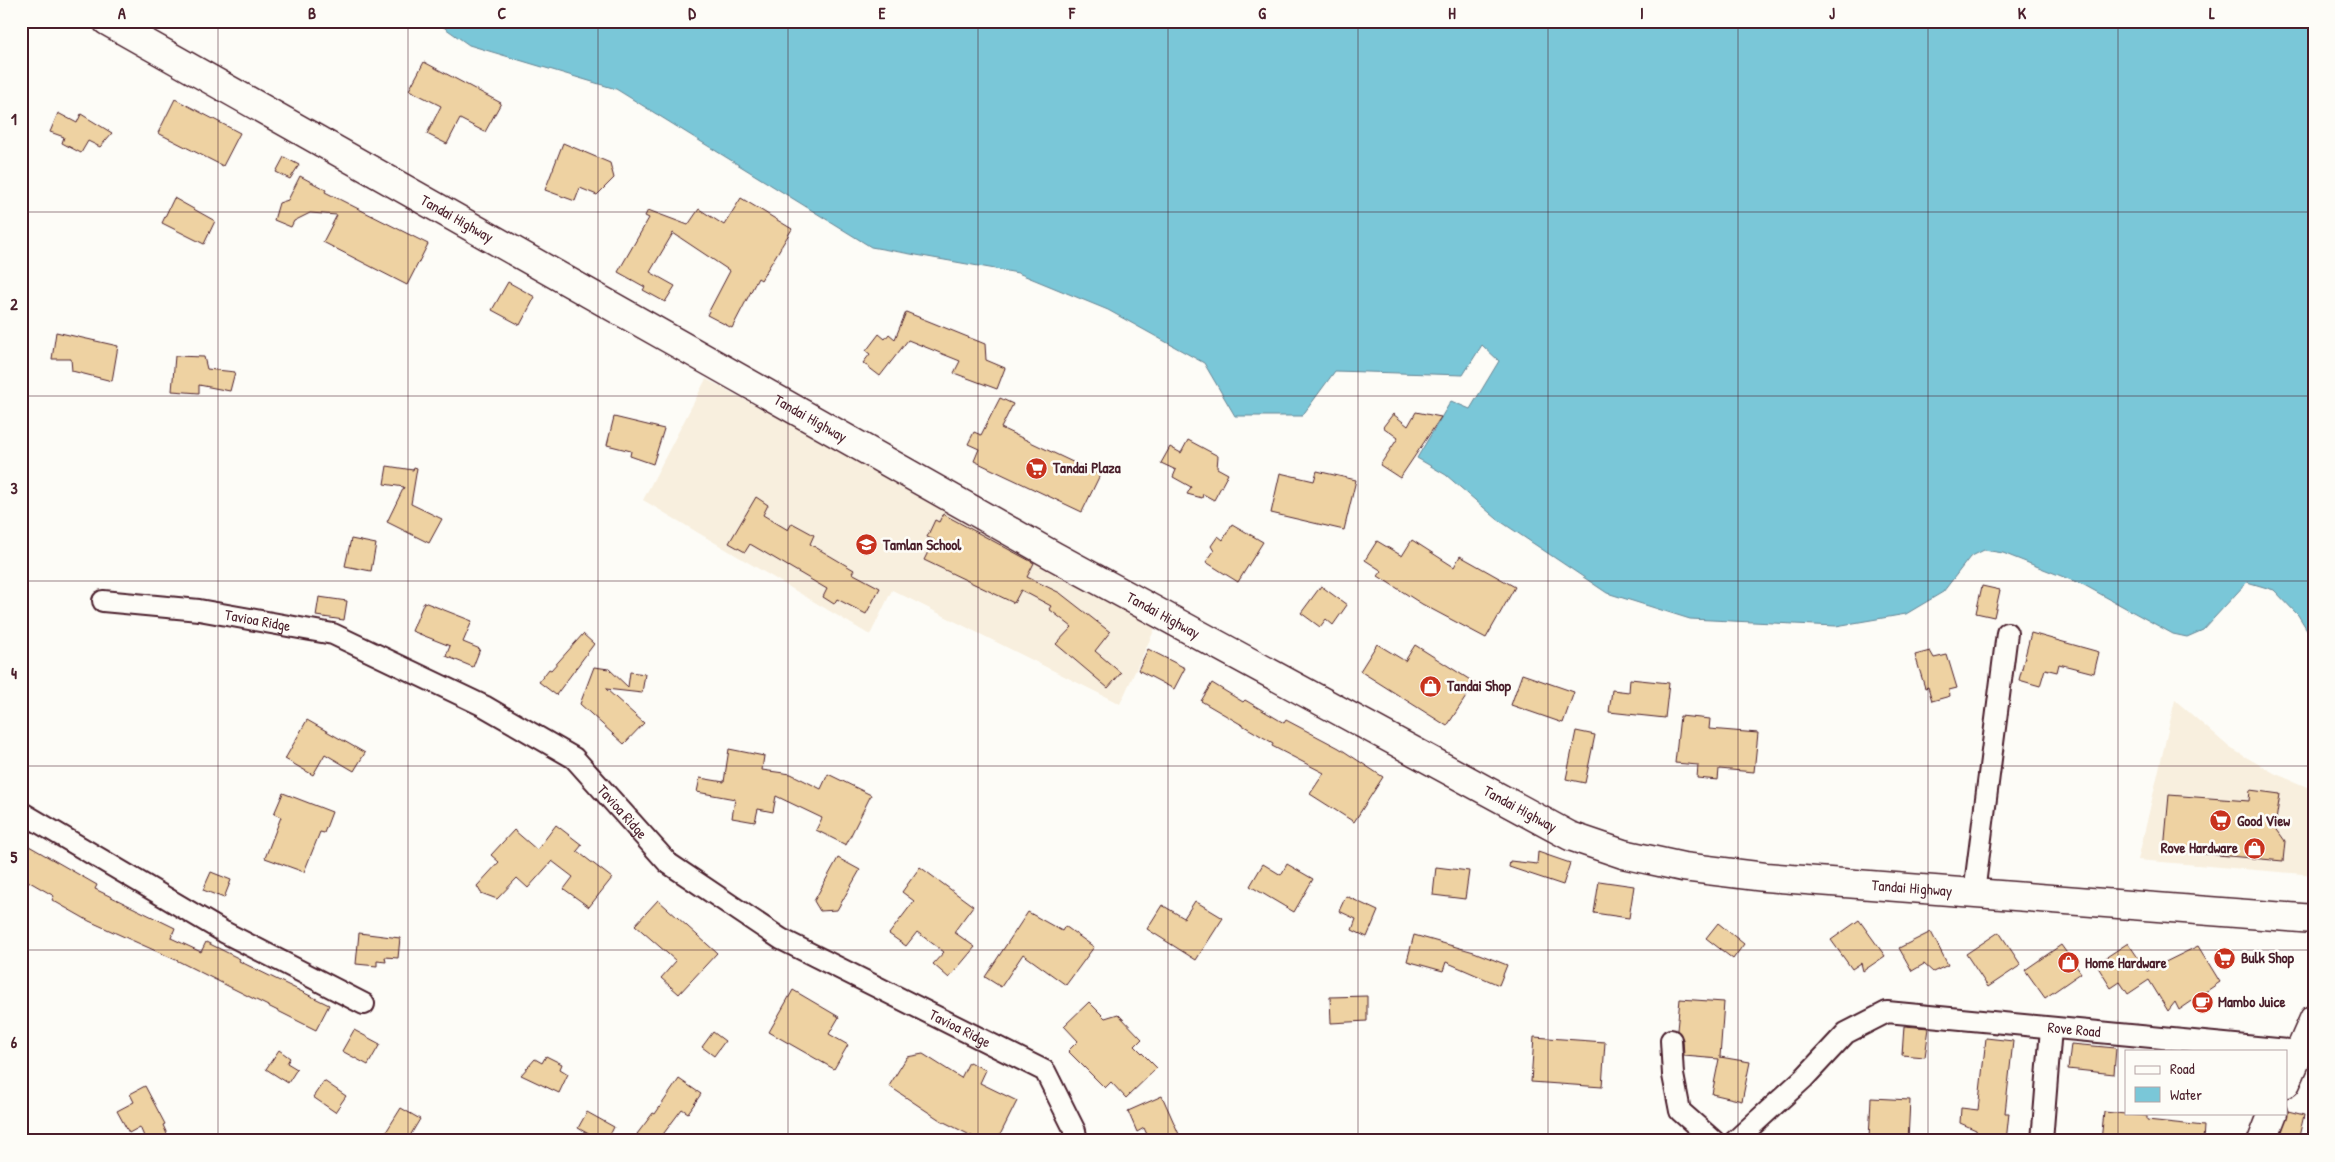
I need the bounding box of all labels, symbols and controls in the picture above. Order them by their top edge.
text: A [118,2,126,24]
text: B [308,2,316,24]
text: C [498,2,507,24]
text: D [688,2,696,24]
text: E [878,2,886,24]
text: F [1068,2,1076,24]
text: G [1258,2,1266,24]
text: H [1448,2,1456,24]
text: I [1640,2,1644,24]
text: J [1829,2,1835,24]
text: K [2018,2,2027,24]
text: L [2209,2,2215,24]
text: 1 [11,108,17,130]
street label: Tandai Highway [417,189,498,247]
text: 2 [10,293,18,315]
street label: Tandai Highway [770,389,851,447]
supermarket icon: Tandai Plaza [1025,456,1049,480]
place label: Tandai Plaza [1052,457,1121,478]
text: 3 [10,477,18,499]
school or university icon: Tamlan School [855,533,879,557]
place label: Tamlan School [882,534,962,555]
street label: Tandai Highway [1123,586,1204,643]
street label: Tavioa Ridge [223,604,292,636]
text: 4 [11,662,17,684]
shop icon: Tandai Shop [1419,674,1443,698]
place label: Tandai Shop [1446,675,1511,697]
street label: Tavioa Ridge [593,780,653,843]
street label: Tandai Highway [1480,780,1561,837]
supermarket icon: Good View [2209,809,2233,833]
place label: Good View [2237,810,2290,831]
shop icon: Rove Hardware [2242,836,2266,860]
place label: Rove Hardware [2161,837,2238,858]
text: 5 [11,846,18,868]
street label: Tandai Highway [1871,874,1953,901]
supermarket icon: Bulk Shop [2213,946,2237,970]
place label: Bulk Shop [2241,947,2295,969]
shop icon: Home Hardware [2057,951,2081,975]
place label: Home Hardware [2085,952,2167,973]
cafe icon: Mambo Juice [2190,990,2214,1014]
place label: Mambo Juice [2218,991,2285,1012]
street label: Tavioa Ridge [926,1004,995,1052]
street label: Rove Road [2047,1016,2102,1042]
text: 6 [11,1031,18,1053]
legend [2125,1050,2288,1114]
text: Road [2170,1058,2195,1079]
text: Water [2170,1084,2202,1105]

